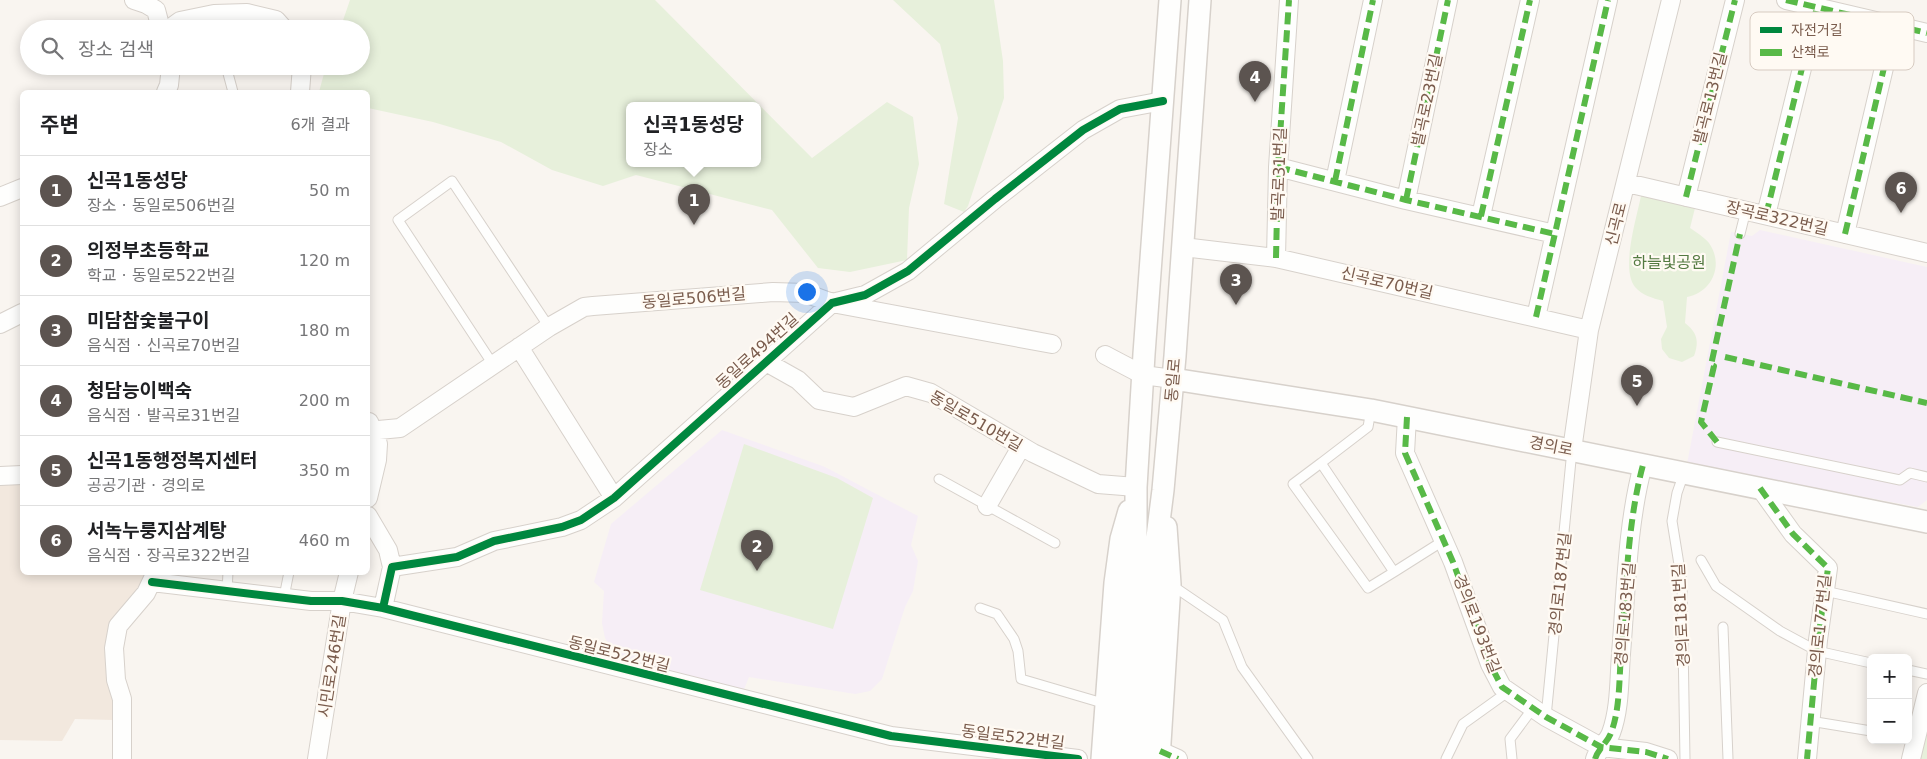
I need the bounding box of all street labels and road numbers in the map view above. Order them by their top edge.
street label: 발곡로13번길 [1689,50,1731,146]
street label: 발곡로23번길 [1408,52,1446,148]
street label: 발곡로31번길 [1268,127,1290,221]
street label: 장곡로322번길 [1724,197,1830,239]
street label: 신곡로 [1601,200,1631,248]
street label: 신곡로70번길 [1339,263,1435,303]
street label: 동일로506번길 [641,284,747,312]
street label: 동일로494번길 [712,309,802,393]
street label: 동일로 [1162,357,1184,403]
street label: 동일로510번길 [926,387,1026,455]
street label: 경의로 [1528,432,1575,460]
street label: 경의로187번길 [1545,531,1575,637]
street label: 경의로183번길 [1611,561,1639,667]
street label: 경의로181번길 [1669,563,1693,667]
street label: 경의로193번길 [1449,572,1505,676]
street label: 경의로177번길 [1805,573,1835,679]
street label: 시민로246번길 [314,613,350,719]
street label: 동일로522번길 [566,632,672,676]
street label: 동일로522번길 [960,721,1066,753]

